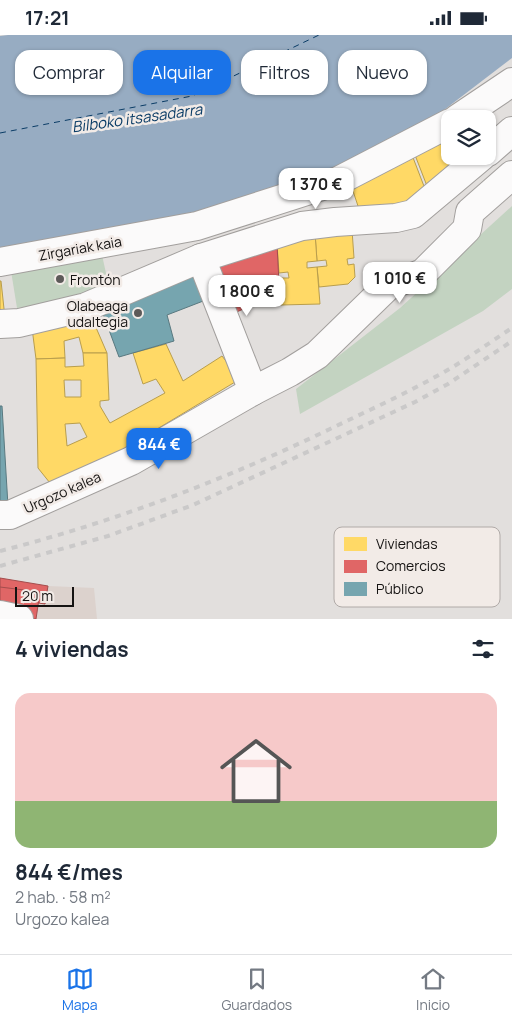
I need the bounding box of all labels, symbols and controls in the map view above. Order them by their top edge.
text: 17:21 [25,5,70,31]
chip: Comprar [15,50,123,95]
chip: Alquilar [133,50,231,95]
chip: Filtros [241,50,328,95]
chip: Nuevo [338,50,427,95]
water label: Bilboko itsasadarra [71,98,204,138]
map controls [441,110,496,165]
button: layers [441,110,496,165]
pin: 1 370 € [270,167,362,210]
text: 1 370 € [290,173,342,195]
street label: Zirgariak kaia [37,231,123,265]
pin: 1 010 € [354,261,446,304]
text: 1 010 € [374,267,426,289]
place label: Frontón [70,270,120,289]
marker: Frontón [54,273,66,285]
pin: 1 800 € [201,275,293,317]
text: 1 800 € [219,280,275,302]
place label: Olabeaga udaltegia [67,296,128,331]
marker: Olabeaga udaltegia [132,307,144,319]
pin: 844 € [124,427,194,470]
text: 844 € [137,433,181,455]
street label: Urgozo kalea [20,467,104,517]
legend [334,527,500,607]
text: Viviendas [376,534,437,553]
text: Comercios [376,556,446,575]
text: Público [376,579,423,598]
scale bar [15,584,74,607]
text: 20 m [22,586,53,605]
text: 4 viviendas [15,635,129,663]
icon: filters [469,635,497,663]
icon: home [211,726,301,816]
text: 844 €/mes [15,858,123,886]
text: 2 hab. · 58 m² [15,886,111,908]
text: Urgozo kalea [15,908,109,930]
tab: Mapa [62,965,98,1014]
tab: Guardados [221,965,292,1014]
tab: Inicio [416,965,450,1014]

